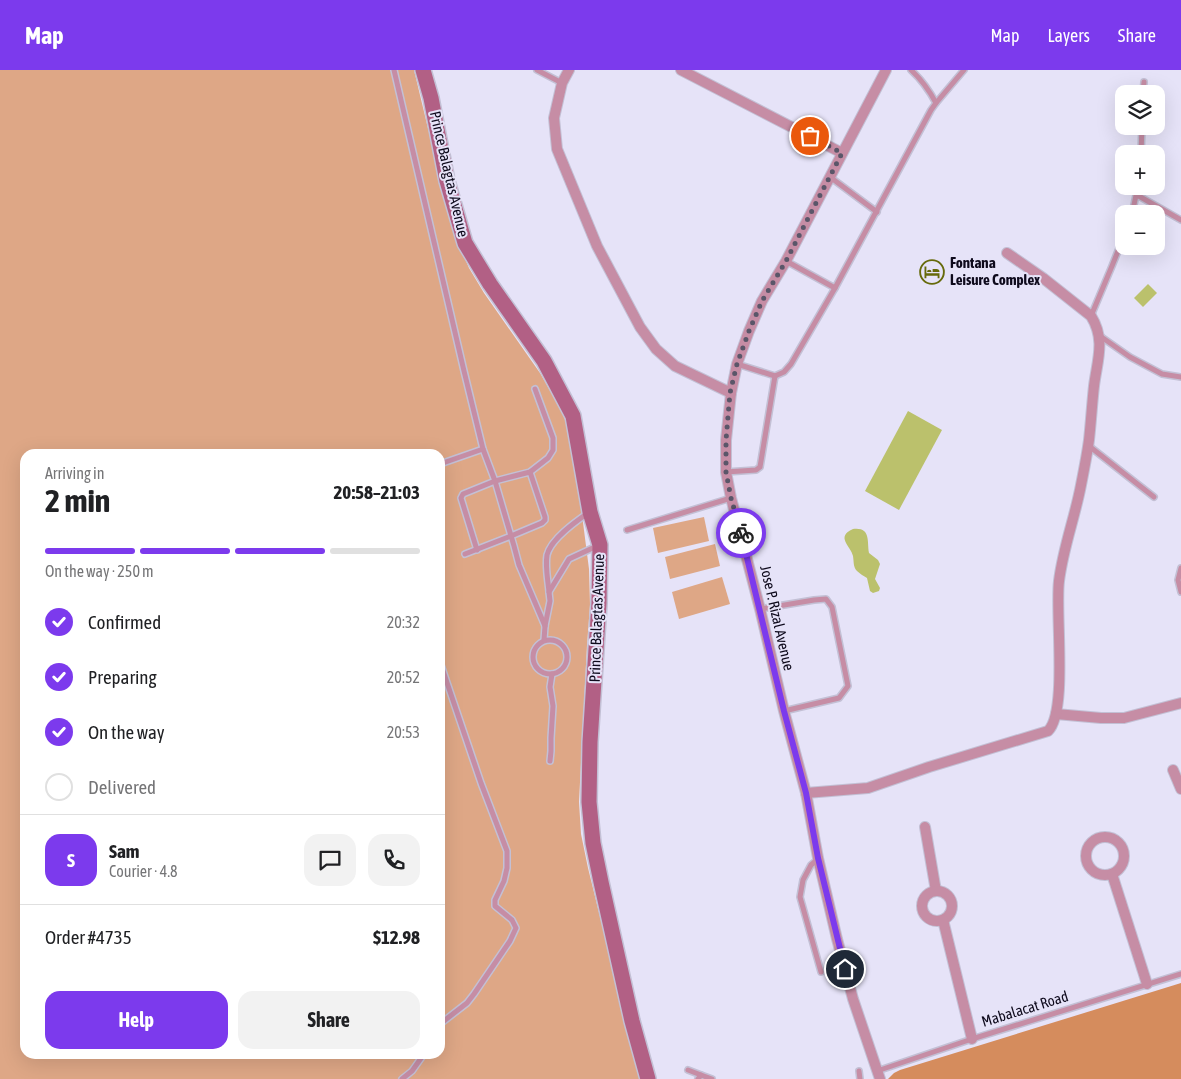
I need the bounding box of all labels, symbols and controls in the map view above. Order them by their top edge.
text: Map [25,22,64,49]
text: Map [990,25,1019,46]
text: Layers [1047,25,1090,46]
text: Share [1118,25,1156,46]
map controls [1115,85,1165,255]
button: layers [1115,85,1165,135]
street label: Prince Balagtas Avenue [427,109,472,239]
pin [789,115,831,157]
icon: bag [796,122,824,150]
button: + [1115,145,1165,195]
button: − [1115,205,1165,255]
place label: Fontana Leisure Complex [950,254,1040,288]
hotel icon: Fontana Leisure Complex [919,259,945,285]
text: Arriving in [45,464,105,482]
text: 20:58–21:03 [333,481,420,503]
text: 2 min [45,482,110,519]
courier [716,508,766,558]
icon: bike [727,519,755,547]
street label: Prince Balagtas Avenue [586,553,607,683]
text: On the way · 250 m [45,562,154,580]
street label: Jose P. Rizal Avenue [757,564,798,672]
icon: check [45,608,73,636]
text: Confirmed [88,611,161,633]
text: 20:32 [387,613,420,631]
icon: check [45,663,73,691]
text: Preparing [88,666,157,688]
text: 20:52 [387,668,420,686]
icon: check [45,718,73,746]
text: On the way [88,721,165,743]
text: 20:53 [387,723,420,741]
text: Delivered [88,776,156,798]
button: chat [304,834,356,886]
button: phone [368,834,420,886]
text: Sam [109,840,140,862]
text: S [67,849,75,871]
text: Courier · 4.8 [109,862,178,880]
text: Order #4735 [45,926,132,948]
text: $12.98 [373,926,420,948]
pin [824,948,866,990]
icon: home [831,955,859,983]
street label: Mabalacat Road [980,987,1070,1030]
button: Help [45,991,228,1049]
button: Share [238,991,420,1049]

